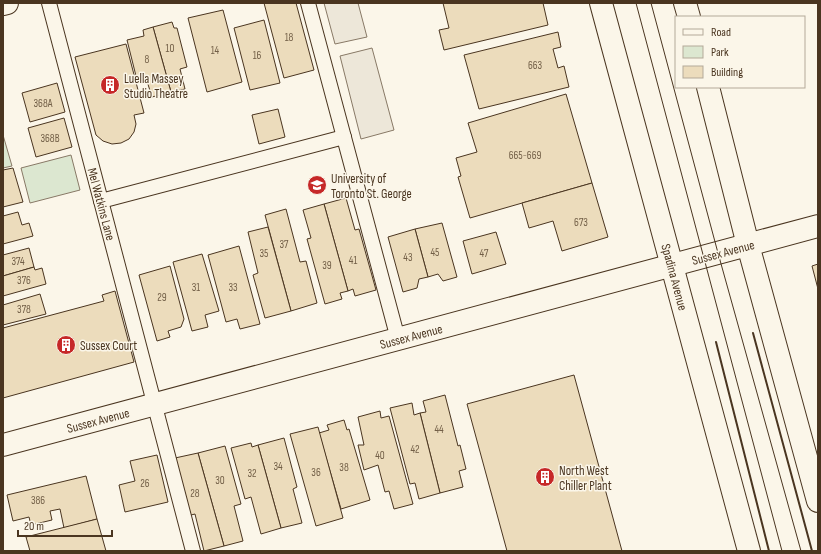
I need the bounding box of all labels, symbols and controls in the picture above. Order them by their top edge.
legend [675,16,805,88]
text: Road [711,25,731,40]
house number: 18 [285,31,294,44]
house number: 10 [166,42,174,55]
house number: 14 [211,44,220,57]
text: Park [711,45,729,60]
house number: 16 [253,49,262,62]
house number: 8 [145,53,150,66]
house number: 663 [528,59,543,72]
text: Building [711,65,743,80]
place label: Luella Massey Studio Theatre [124,71,188,102]
building icon: Luella Massey Studio Theatre [99,74,121,96]
house number: 368A [34,97,53,110]
house number: 368B [40,132,60,145]
house number: 665-669 [509,149,541,162]
street label: Mel Watkins Lane [84,166,118,242]
place label: University of Toronto St. George [331,171,412,202]
school or university icon: University of Toronto St. George [306,174,328,196]
house number: 673 [574,216,588,229]
street label: Sussex Avenue [690,237,756,269]
house number: 37 [279,238,289,251]
street label: Spadina Avenue [657,242,691,312]
house number: 45 [430,246,440,259]
house number: 35 [259,247,269,260]
house number: 47 [480,247,489,260]
house number: 43 [403,251,413,264]
house number: 41 [349,254,357,267]
house number: 374 [11,255,25,268]
house number: 39 [322,259,332,272]
house number: 376 [17,274,31,287]
house number: 31 [192,281,200,294]
house number: 33 [228,281,238,294]
house number: 29 [157,291,167,304]
house number: 378 [17,303,31,316]
street label: Sussex Avenue [378,321,444,353]
building icon: Sussex Court [55,334,77,356]
place label: Sussex Court [80,338,137,354]
street label: Sussex Avenue [65,405,131,437]
house number: 44 [434,423,444,436]
house number: 42 [410,443,420,456]
house number: 40 [375,449,385,462]
house number: 34 [273,460,283,473]
house number: 38 [339,461,349,474]
place label: North West Chiller Plant [559,463,612,494]
house number: 36 [311,466,321,479]
building icon: North West Chiller Plant [534,466,556,488]
house number: 32 [247,467,257,480]
house number: 30 [215,474,225,487]
house number: 26 [140,477,150,490]
house number: 28 [190,487,200,500]
house number: 386 [31,494,45,507]
scale bar [18,512,112,538]
text: 20 m [24,519,44,534]

